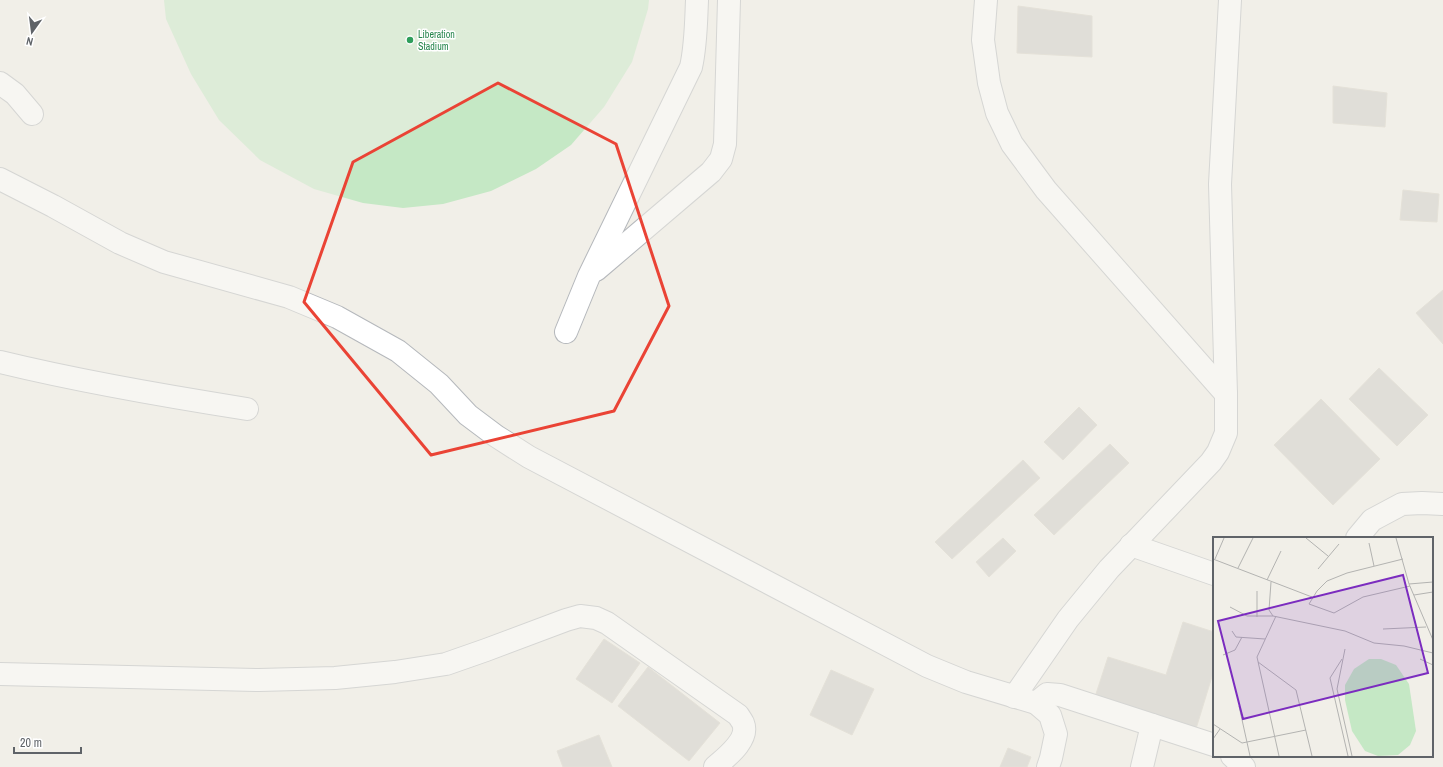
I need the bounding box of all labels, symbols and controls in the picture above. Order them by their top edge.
north arrow [12,12,52,52]
place label: Liberation Stadium [418,28,455,53]
text: N [25,34,34,49]
marker: Liberation Stadium [405,35,415,45]
inset map [1213,537,1433,757]
scale bar [14,729,81,755]
text: 20 m [20,735,42,751]

